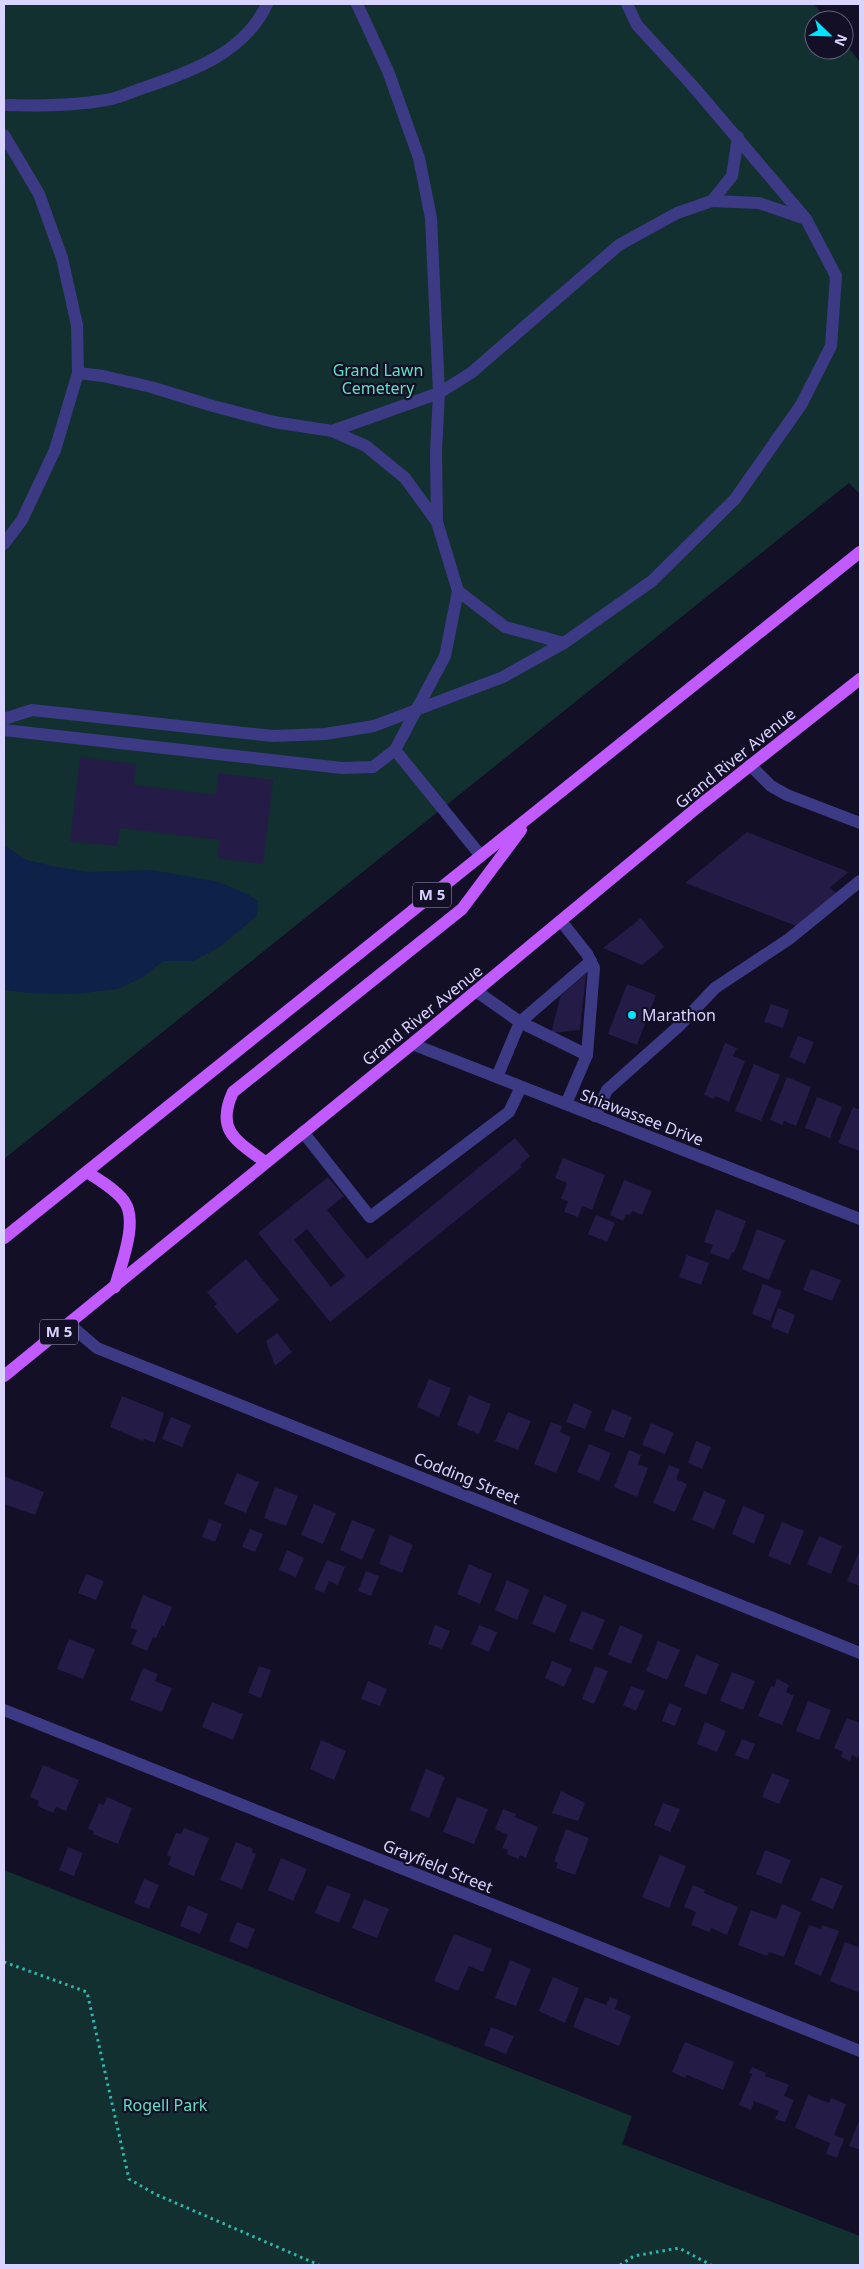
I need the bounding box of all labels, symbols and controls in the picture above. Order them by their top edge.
north arrow [804,10,854,60]
text: N [830,31,852,49]
park label: Grand Lawn Cemetery [333,359,423,399]
street label: Grand River Avenue [670,703,800,813]
road number: M 5 [413,882,451,908]
street label: Grand River Avenue [357,960,487,1070]
place label: Marathon [642,1004,716,1026]
marker: Marathon [626,1009,638,1021]
street label: Shiawassee Drive [577,1083,707,1151]
road number: M 5 [40,1320,78,1344]
street label: Codding Street [411,1447,523,1509]
street label: Grayfield Street [380,1834,496,1898]
park label: Rogell Park [123,2094,208,2116]

